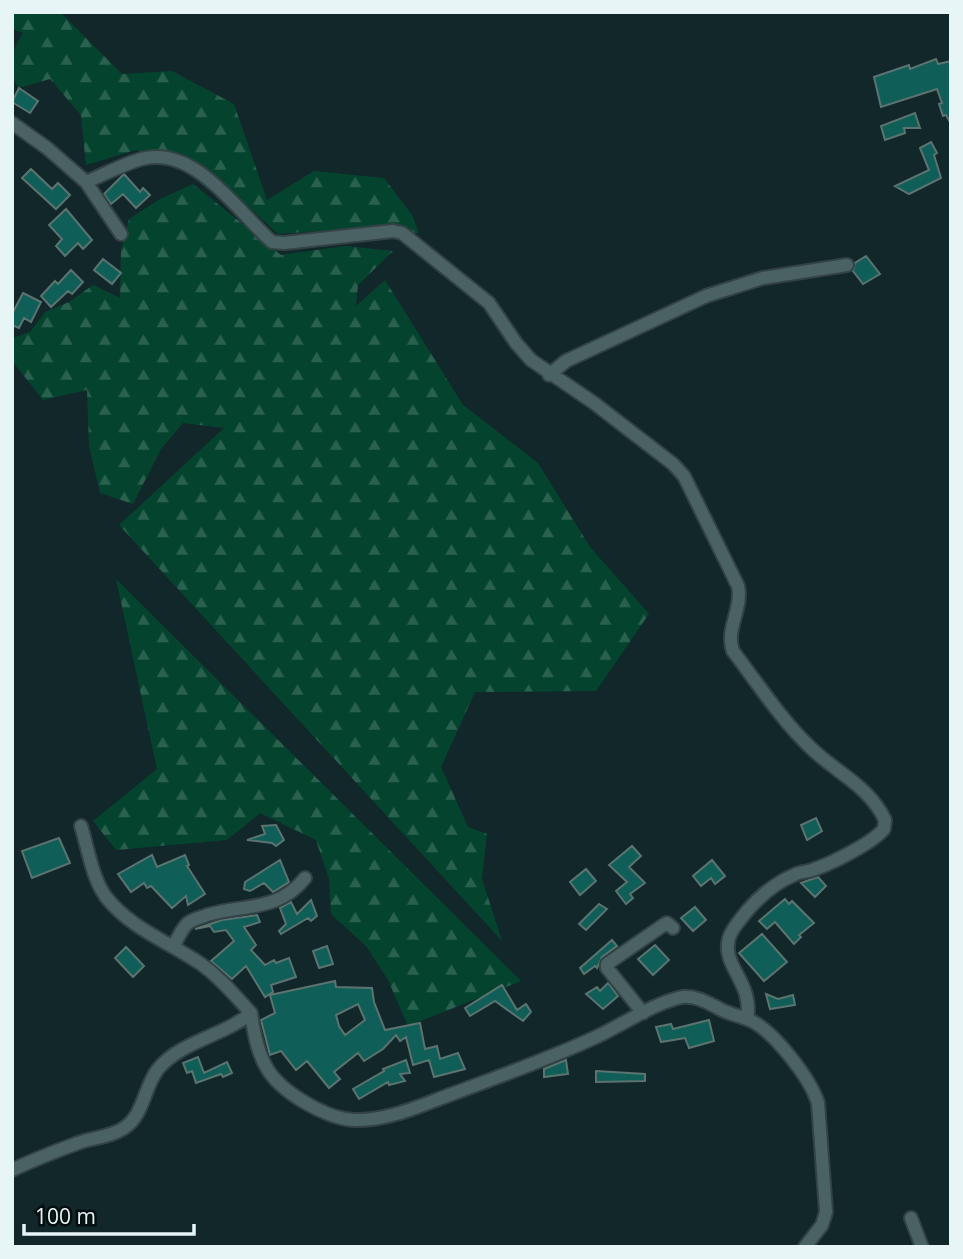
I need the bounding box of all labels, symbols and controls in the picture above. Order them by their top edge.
scale bar [24,1192,194,1236]
text: 100 m [35,1202,96,1230]

